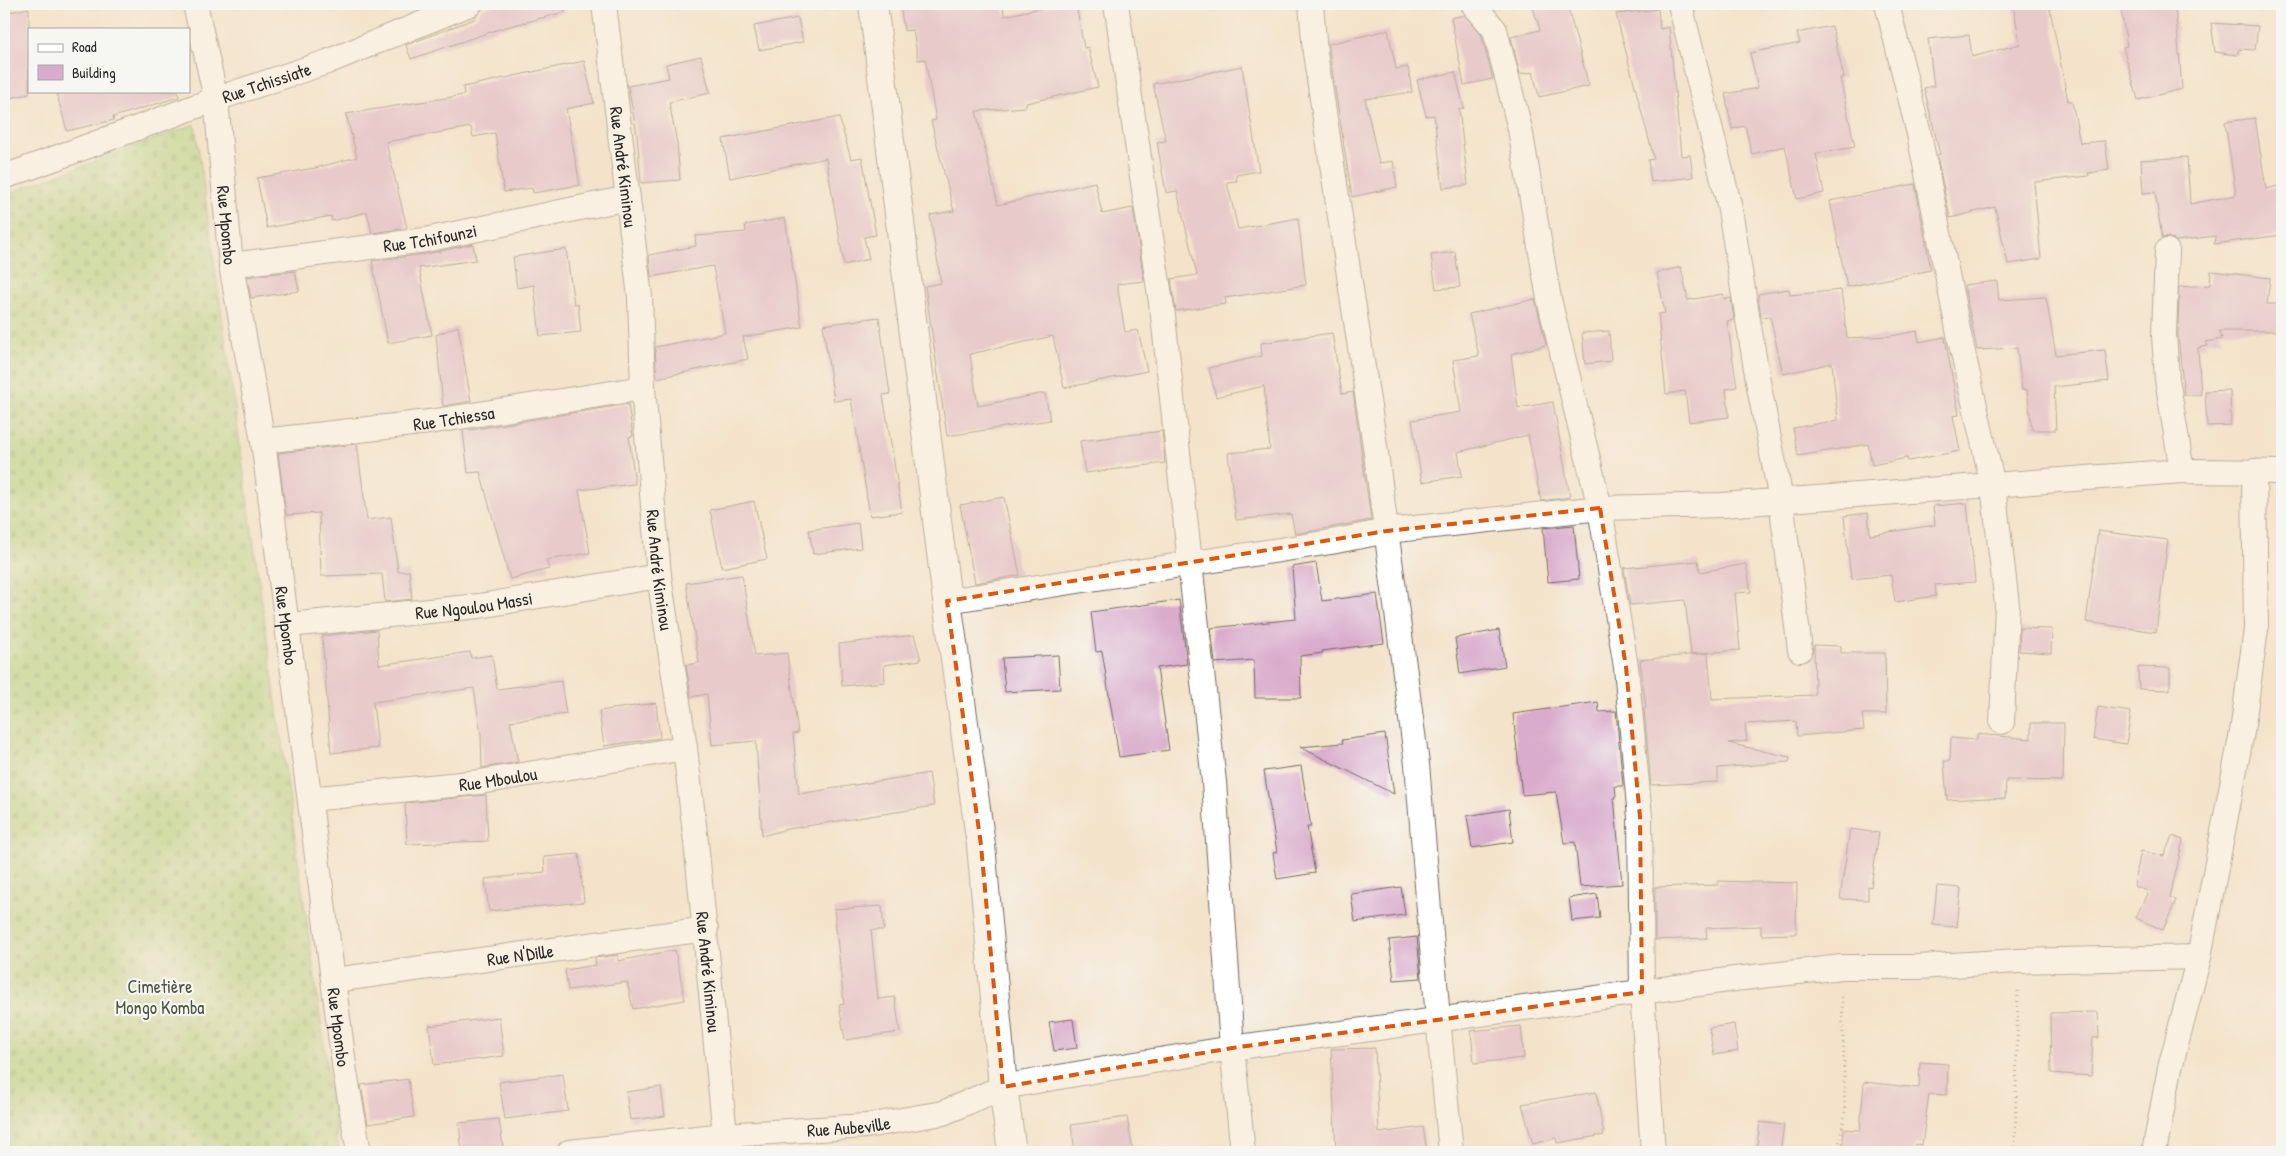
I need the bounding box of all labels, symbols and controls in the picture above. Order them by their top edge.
legend [28,28,190,92]
text: Road [72,36,97,57]
street label: Rue Tchissiate [219,56,314,109]
text: Building [72,62,116,83]
street label: Rue André Kiminou [604,105,644,228]
street label: Rue Mpombo [211,185,243,266]
street label: Rue Tchifounzi [382,217,479,258]
street label: Rue Tchiessa [412,399,496,436]
street label: Rue André Kiminou [641,509,680,632]
street label: Rue Mpombo [269,585,304,667]
street label: Rue Ngoulou Massi [414,585,534,625]
street label: Rue Mboulou [458,760,539,797]
street label: Rue André Kiminou [690,910,727,1033]
street label: Rue N'Dille [485,938,555,971]
park label: Cimetière Mongo Komba [116,974,204,1020]
street label: Rue Mpombo [322,986,357,1068]
street label: Rue Aubeville [806,1110,892,1142]

